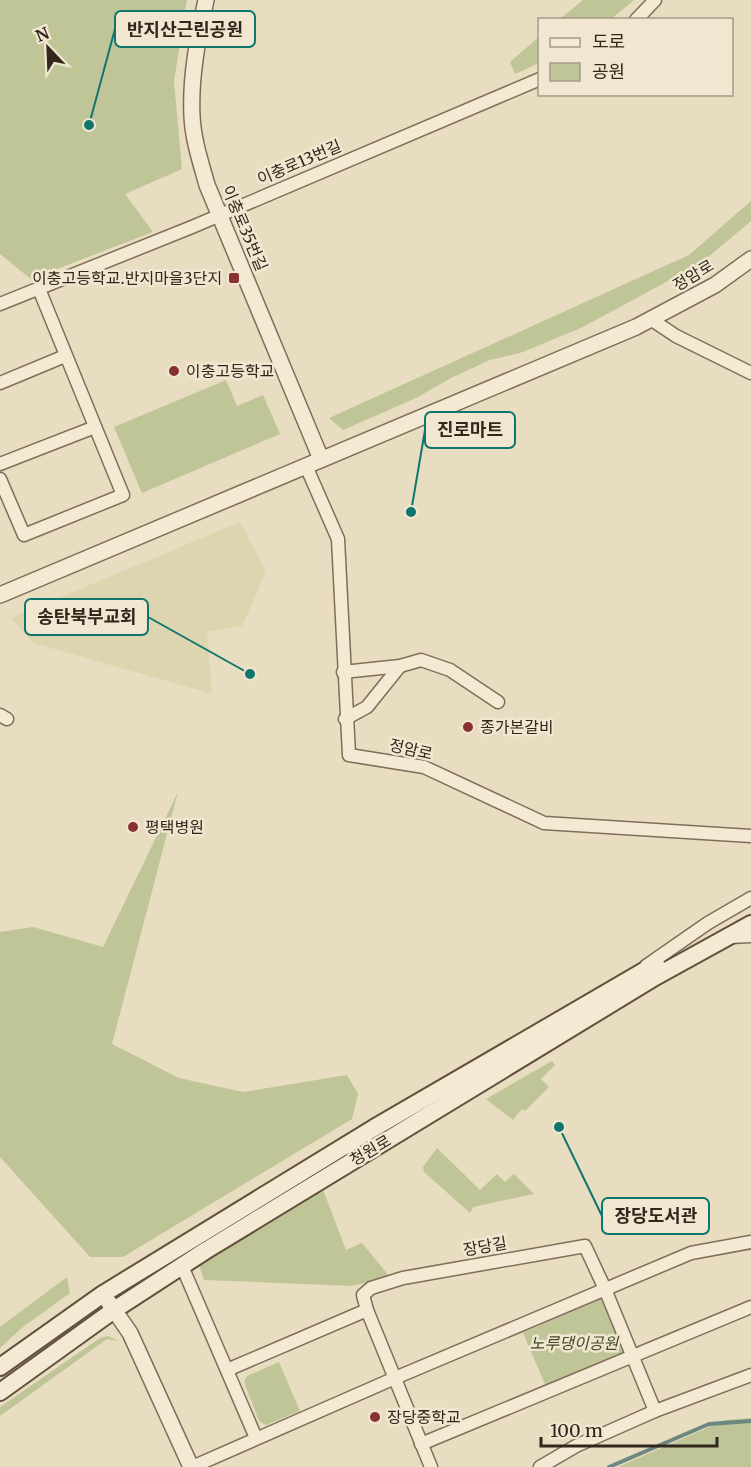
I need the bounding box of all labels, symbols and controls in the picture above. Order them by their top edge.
callout: 반지산근린공원 [115,11,255,47]
north arrow [18,18,78,78]
text: 반지산근린공원 [127,18,243,41]
legend [538,18,733,96]
text: N [32,22,52,46]
text: 도로 [592,30,625,53]
text: 공원 [592,60,625,83]
street label: 이충로13번길 [254,135,344,189]
street label: 이충로35번길 [218,182,272,274]
street label: 정암로 [669,255,717,295]
place label: 이충고등학교.반지마을3단지 [32,268,222,288]
marker: 이충고등학교.반지마을3단지 [227,271,241,285]
place label: 이충고등학교 [186,361,274,381]
marker: 이충고등학교 [167,364,181,378]
callout: 진로마트 [425,412,515,448]
text: 진로마트 [437,418,503,441]
callout: 송탄북부교회 [25,599,148,635]
text: 송탄북부교회 [37,605,137,628]
place label: 종가본갈비 [480,717,554,737]
marker: 종가본갈비 [461,720,475,734]
street label: 정암로 [387,734,435,764]
place label: 평택병원 [145,817,204,837]
marker: 평택병원 [126,820,140,834]
street label: 청원로 [346,1130,394,1170]
callout: 장당도서관 [602,1198,709,1234]
text: 장당도서관 [615,1204,698,1227]
street label: 장당길 [462,1232,508,1260]
park label: 노루댕이공원 [530,1333,619,1353]
place label: 장당중학교 [387,1407,461,1427]
marker: 장당중학교 [368,1410,382,1424]
scale bar [541,1410,716,1448]
text: 100 m [550,1419,603,1442]

